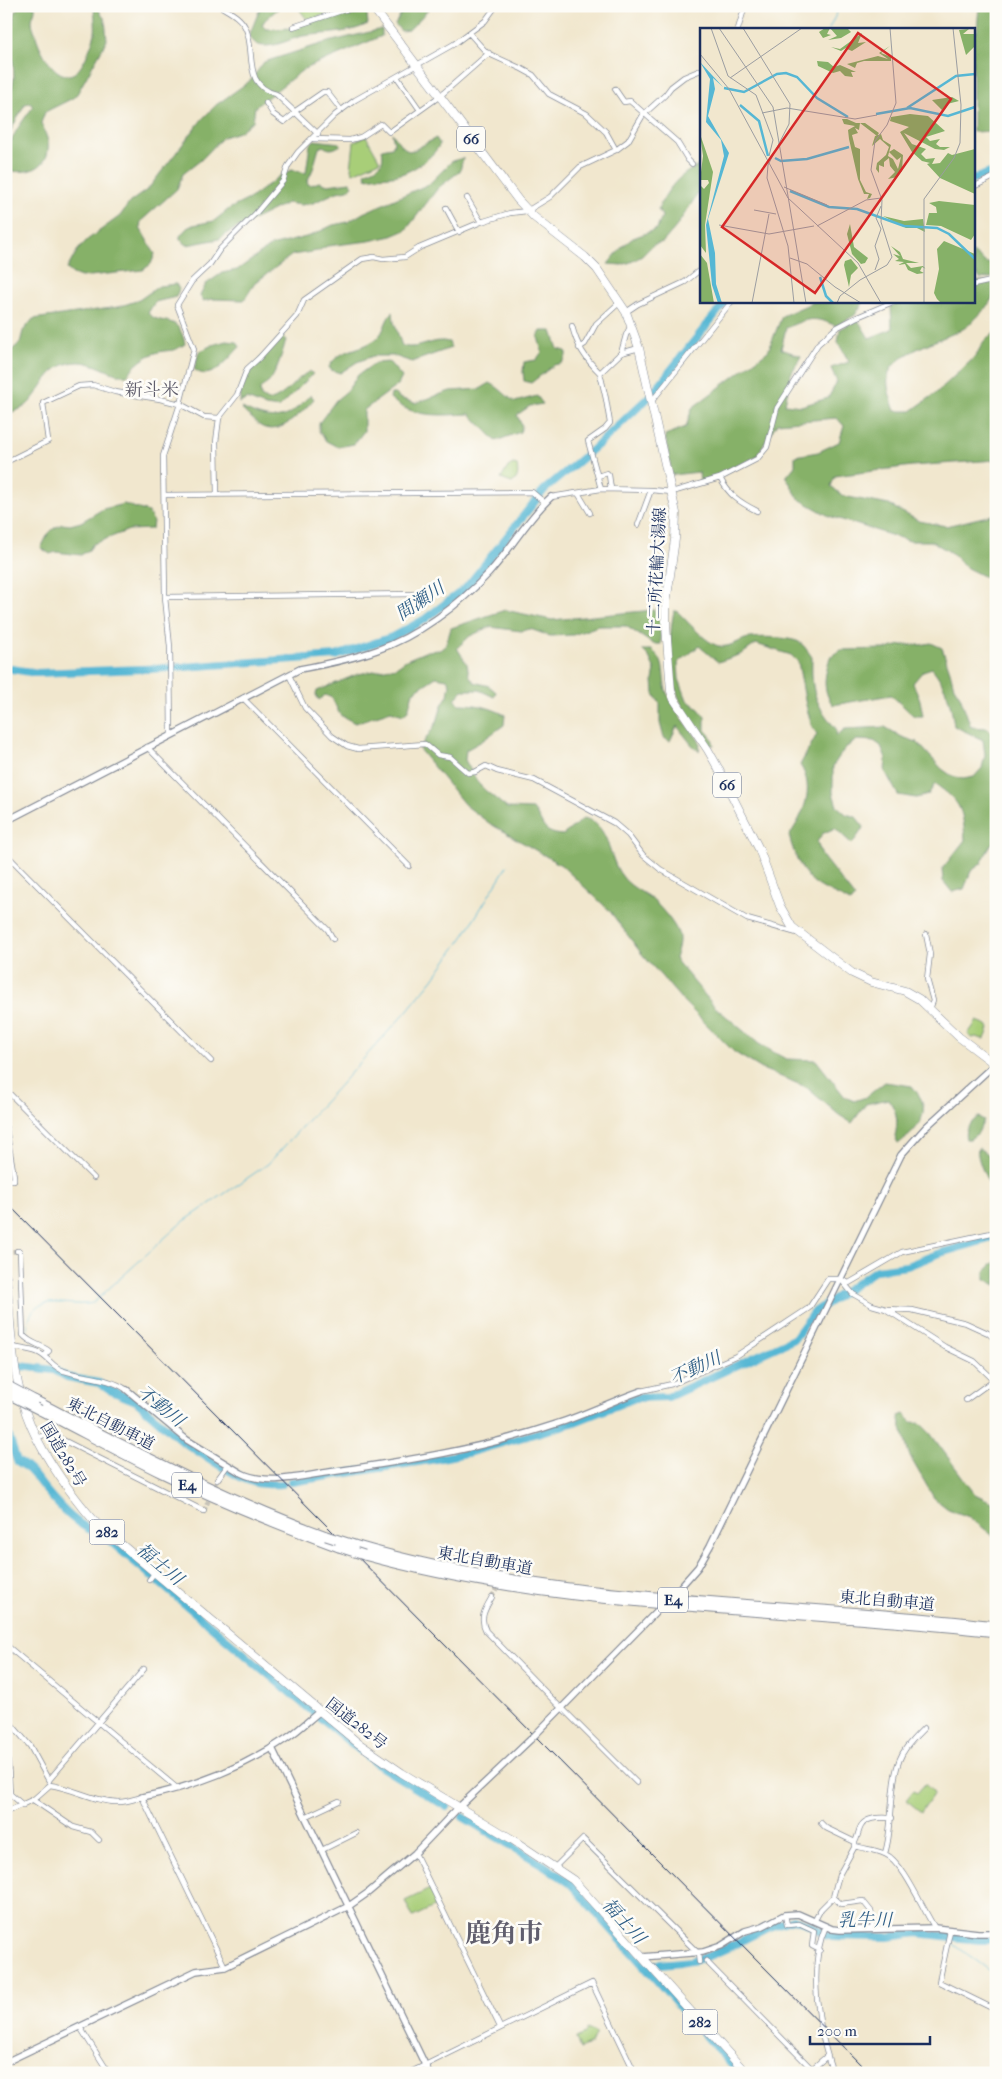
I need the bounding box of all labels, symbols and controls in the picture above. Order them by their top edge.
inset map [700,28,974,302]
road number: 66 [457,126,485,152]
district label: 新斗米 [125,380,179,401]
street label: 十二所花輪大湯線 [644,507,669,635]
water label: 間瀬川 [392,576,450,625]
road number: 66 [713,772,741,798]
water label: 不動川 [666,1347,726,1389]
water label: 不動川 [133,1381,190,1433]
street label: 東北自動車道 [64,1393,158,1454]
street label: 国道282号 [37,1418,90,1490]
road number: E4 [172,1472,202,1498]
road number: 282 [90,1520,124,1544]
water label: 福士川 [132,1539,189,1591]
street label: 東北自動車道 [436,1543,534,1578]
street label: 東北自動車道 [838,1587,936,1614]
road number: E4 [658,1588,688,1612]
street label: 国道282号 [322,1694,391,1753]
water label: 福士川 [598,1894,651,1950]
water label: 乳牛川 [838,1910,894,1931]
district label: 鹿角市 [465,1918,543,1949]
road number: 282 [682,2010,718,2034]
scale bar [810,2014,930,2046]
text: 200 m [817,2022,857,2040]

